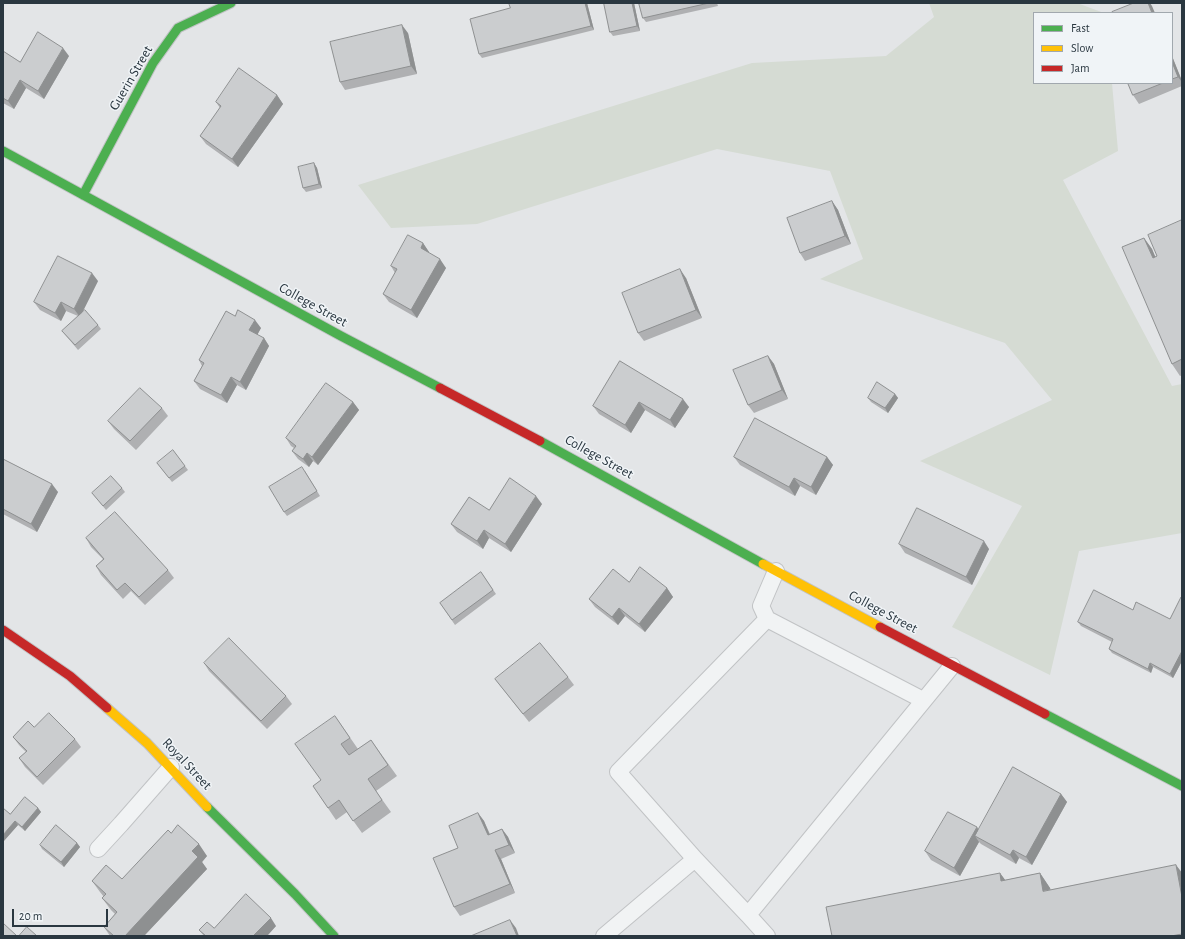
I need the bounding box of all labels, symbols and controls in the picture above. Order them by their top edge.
legend [1033,12,1173,84]
text: Fast [1071,22,1090,34]
text: Slow [1071,42,1093,54]
street label: Guerin Street [106,43,156,113]
text: Jam [1071,62,1090,74]
street label: College Street [276,279,350,331]
street label: College Street [562,431,636,483]
street label: College Street [846,587,920,637]
street label: Royal Street [159,735,215,793]
scale bar [14,901,110,927]
text: 20 m [19,910,42,922]

